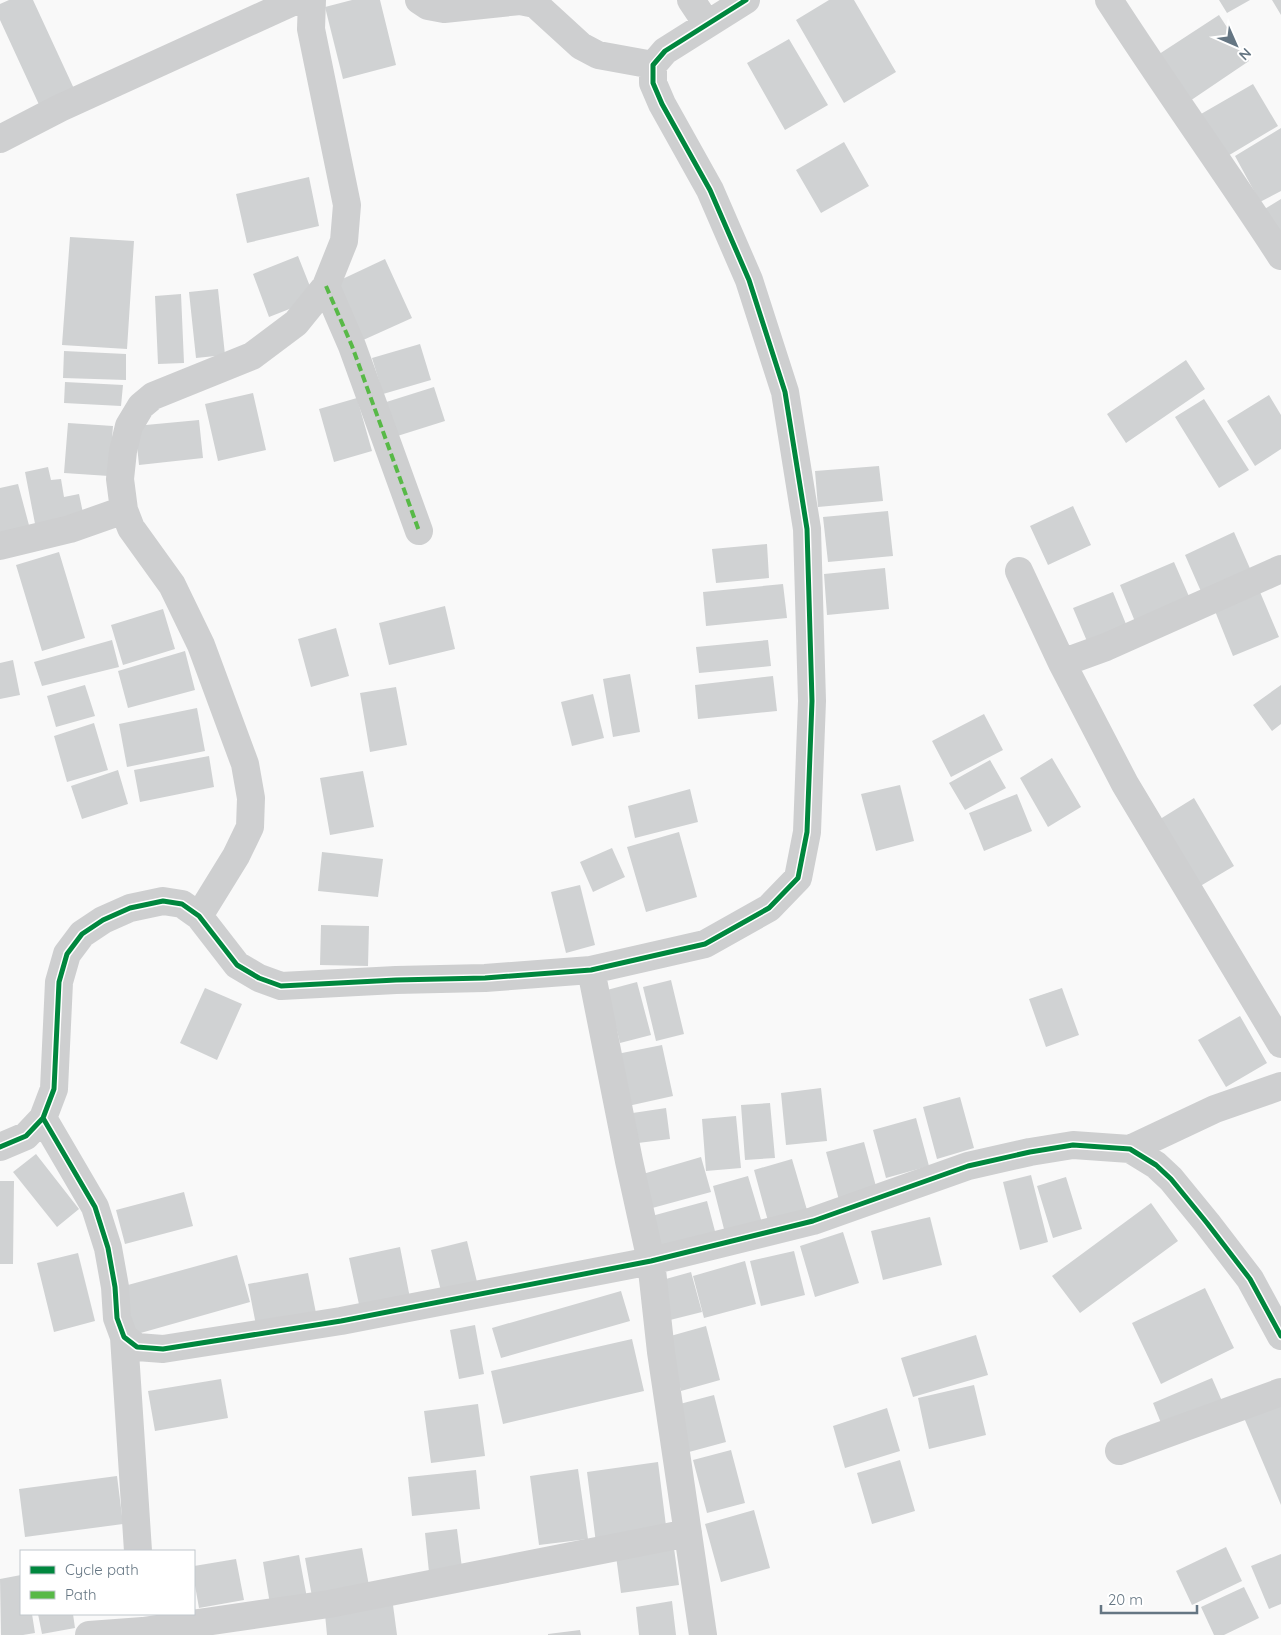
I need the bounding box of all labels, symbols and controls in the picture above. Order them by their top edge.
north arrow [1211,20,1261,70]
text: N [1235,44,1255,64]
legend [20,1550,195,1615]
text: Cycle path [65,1560,139,1579]
scale bar [1101,1582,1197,1614]
text: Path [65,1585,97,1604]
text: 20 m [1108,1590,1143,1609]

